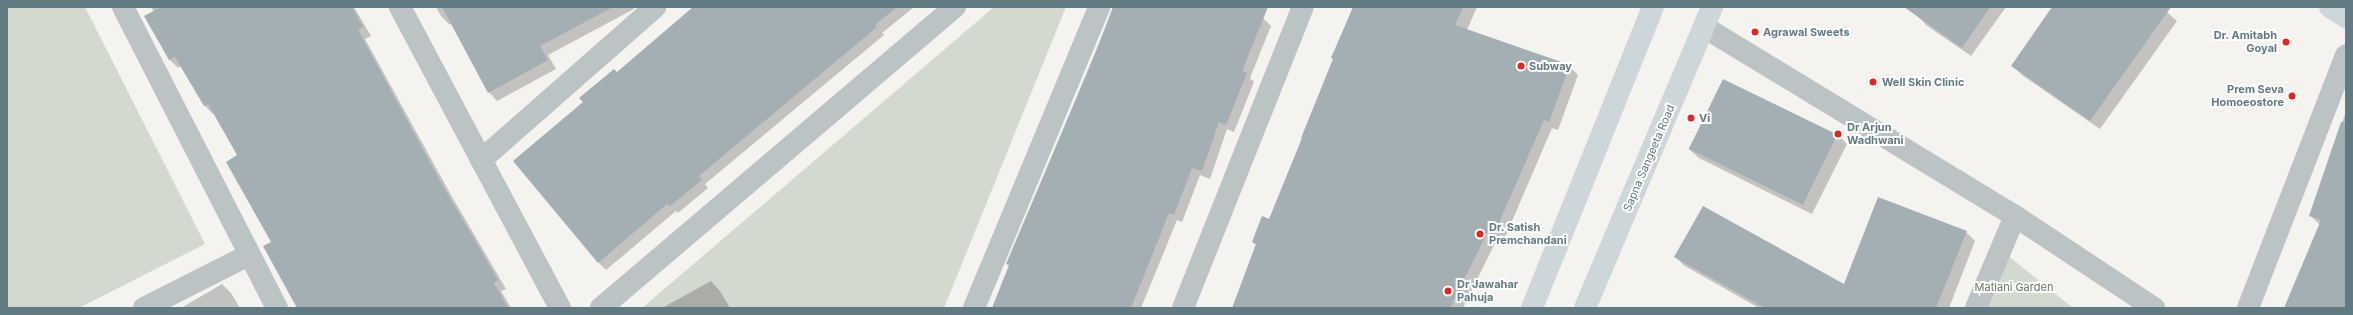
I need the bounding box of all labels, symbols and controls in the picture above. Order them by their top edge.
place label: Agrawal Sweets [1763,25,1850,39]
marker: Agrawal Sweets [1750,27,1760,37]
place label: Dr. Amitabh Goyal [2214,29,2277,55]
marker: Dr. Amitabh Goyal [2280,36,2292,48]
place label: Subway [1529,59,1572,73]
marker: Subway [1516,61,1526,71]
place label: Well Skin Clinic [1882,75,1964,89]
marker: Well Skin Clinic [1867,76,1879,88]
place label: Prem Seva Homoeostore [2211,83,2284,109]
marker: Prem Seva Homoeostore [2287,91,2297,101]
street label: Sapna Sangeeta Road [1621,103,1677,213]
place label: Vi [1699,111,1710,125]
marker: Vi [1686,113,1696,123]
place label: Dr Arjun Wadhwani [1847,121,1903,147]
marker: Dr Arjun Wadhwani [1832,128,1844,140]
place label: Dr. Satish Premchandani [1489,221,1567,247]
marker: Dr. Satish Premchandani [1474,228,1486,240]
place label: Dr Jawahar Pahuja [1457,278,1518,304]
park label: Matlani Garden [1975,280,2053,294]
marker: Dr Jawahar Pahuja [1442,285,1454,297]

